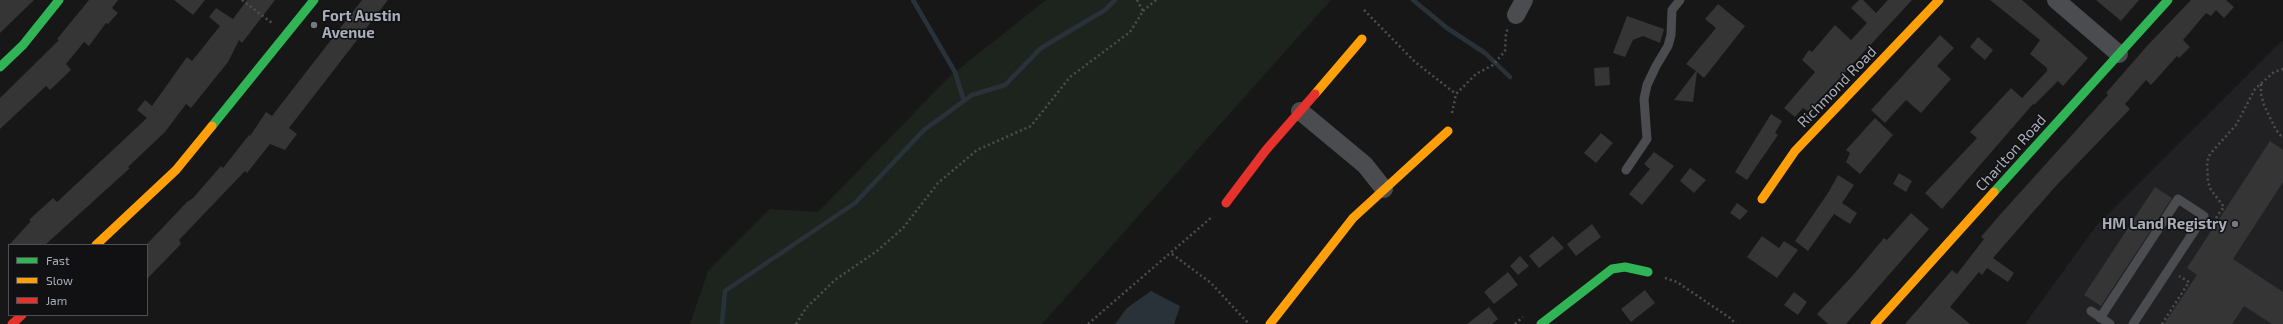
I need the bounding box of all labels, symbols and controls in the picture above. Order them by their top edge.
place label: Fort Austin Avenue [322,7,401,42]
marker: Fort Austin Avenue [309,20,319,30]
street label: Richmond Road [1794,43,1880,131]
street label: Charlton Road [1972,111,2050,195]
place label: HM Land Registry [2102,215,2227,233]
marker: HM Land Registry [2230,219,2240,229]
legend [8,244,148,316]
text: Fast [46,253,69,267]
text: Slow [46,273,73,287]
text: Jam [46,293,67,307]

